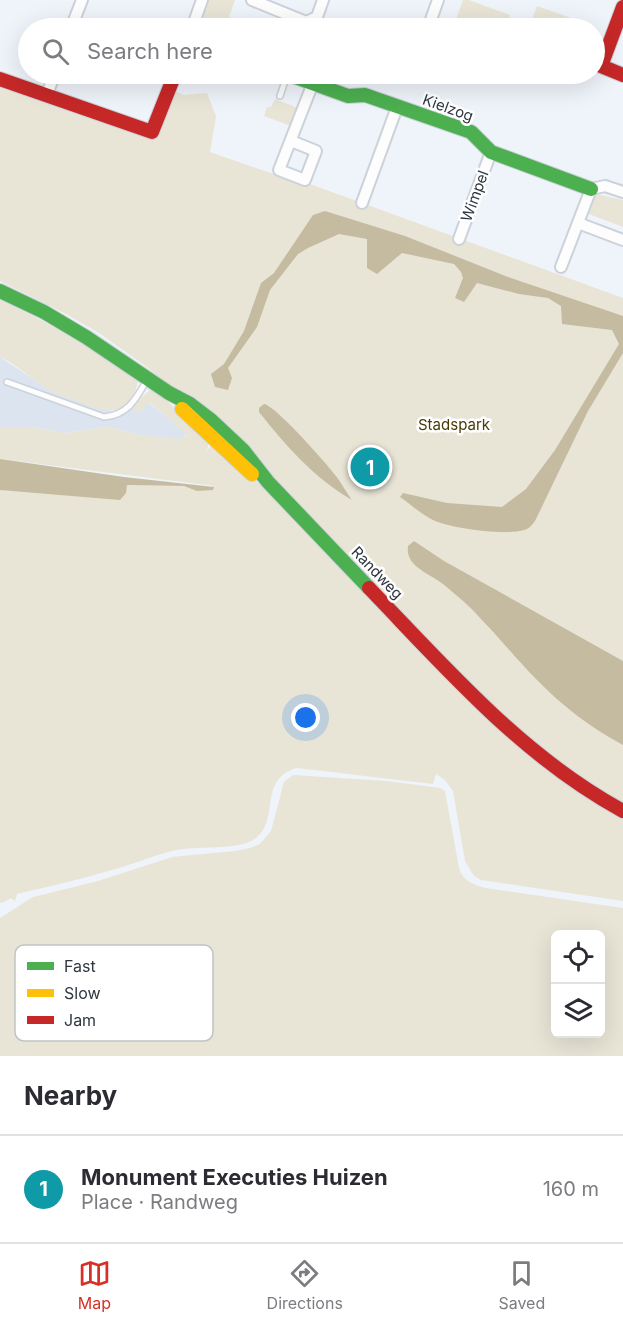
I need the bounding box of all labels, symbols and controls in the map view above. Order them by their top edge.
search box [18,18,605,84]
icon: search [39,35,72,68]
text: Search here [87,38,213,64]
street label: Kielzog [420,90,476,125]
street label: Wimpel [457,168,493,224]
park label: Stadspark [418,415,491,434]
pin: 1 [350,444,389,490]
street label: Randweg [348,542,407,603]
your location [291,703,320,732]
map controls [551,930,605,1038]
button: locate [551,930,605,984]
legend [15,945,213,1041]
text: Fast [64,956,96,976]
text: Slow [64,983,101,1003]
button: layers [551,984,605,1038]
text: Jam [64,1010,96,1030]
text: Nearby [24,1080,117,1111]
text: Monument Executies Huizen [81,1164,388,1190]
text: 1 [39,1177,48,1201]
text: 160 m [543,1177,599,1201]
text: Place · Randweg [81,1190,238,1214]
tab: Map [78,1257,111,1313]
tab: Directions [267,1257,343,1313]
tab: Saved [498,1257,545,1313]

